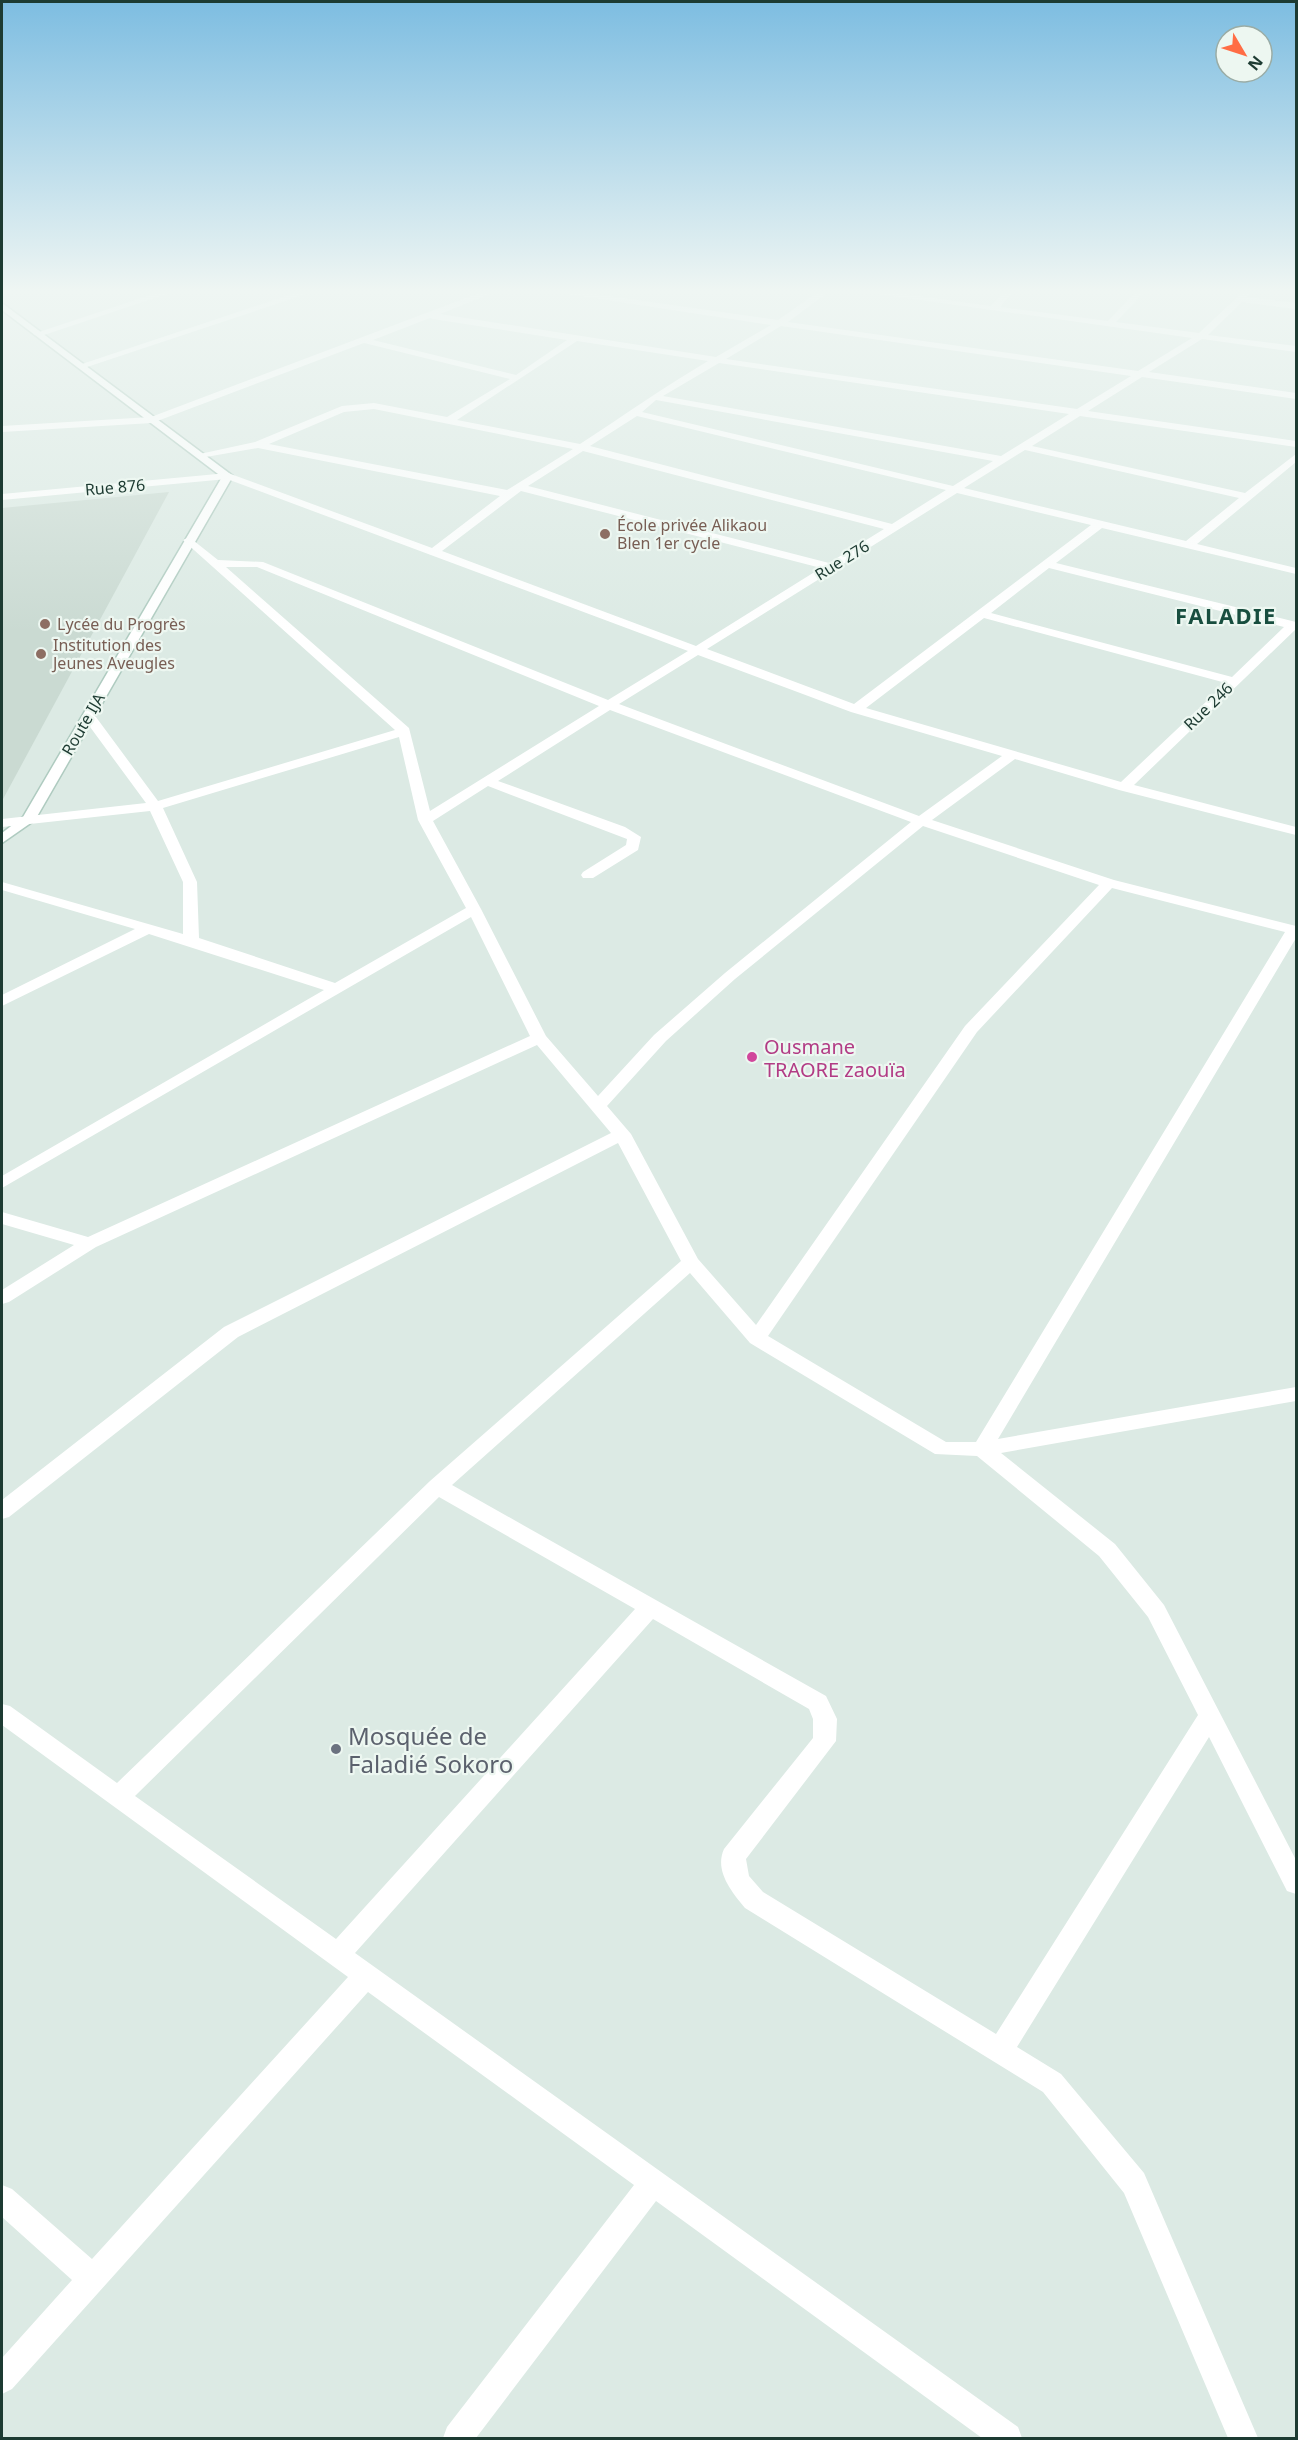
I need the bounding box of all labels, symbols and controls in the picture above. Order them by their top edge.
north arrow [1214,24,1274,84]
text: N [1243,51,1268,75]
street label: Rue 876 [84,473,146,501]
place label: École privée Alikaou Blen 1er cycle [617,514,767,554]
marker: École privée Alikaou Blen 1er cycle [598,527,612,541]
street label: Rue 276 [811,535,873,585]
district label: FALADIE [1175,600,1277,630]
place label: Lycée du Progrès [57,613,186,635]
marker: Lycée du Progrès [38,617,52,631]
place label: Institution des Jeunes Aveugles [51,634,175,674]
marker: Institution des Jeunes Aveugles [34,647,48,661]
street label: Rue 246 [1179,677,1237,735]
street label: Route IJA [56,688,110,759]
place label: Ousmane TRAORE zaouïa [764,1033,906,1083]
marker: Ousmane TRAORE zaouïa [745,1050,759,1064]
place label: Mosquée de Faladié Sokoro [348,1719,513,1780]
marker: Mosquée de Faladié Sokoro [329,1742,343,1756]

